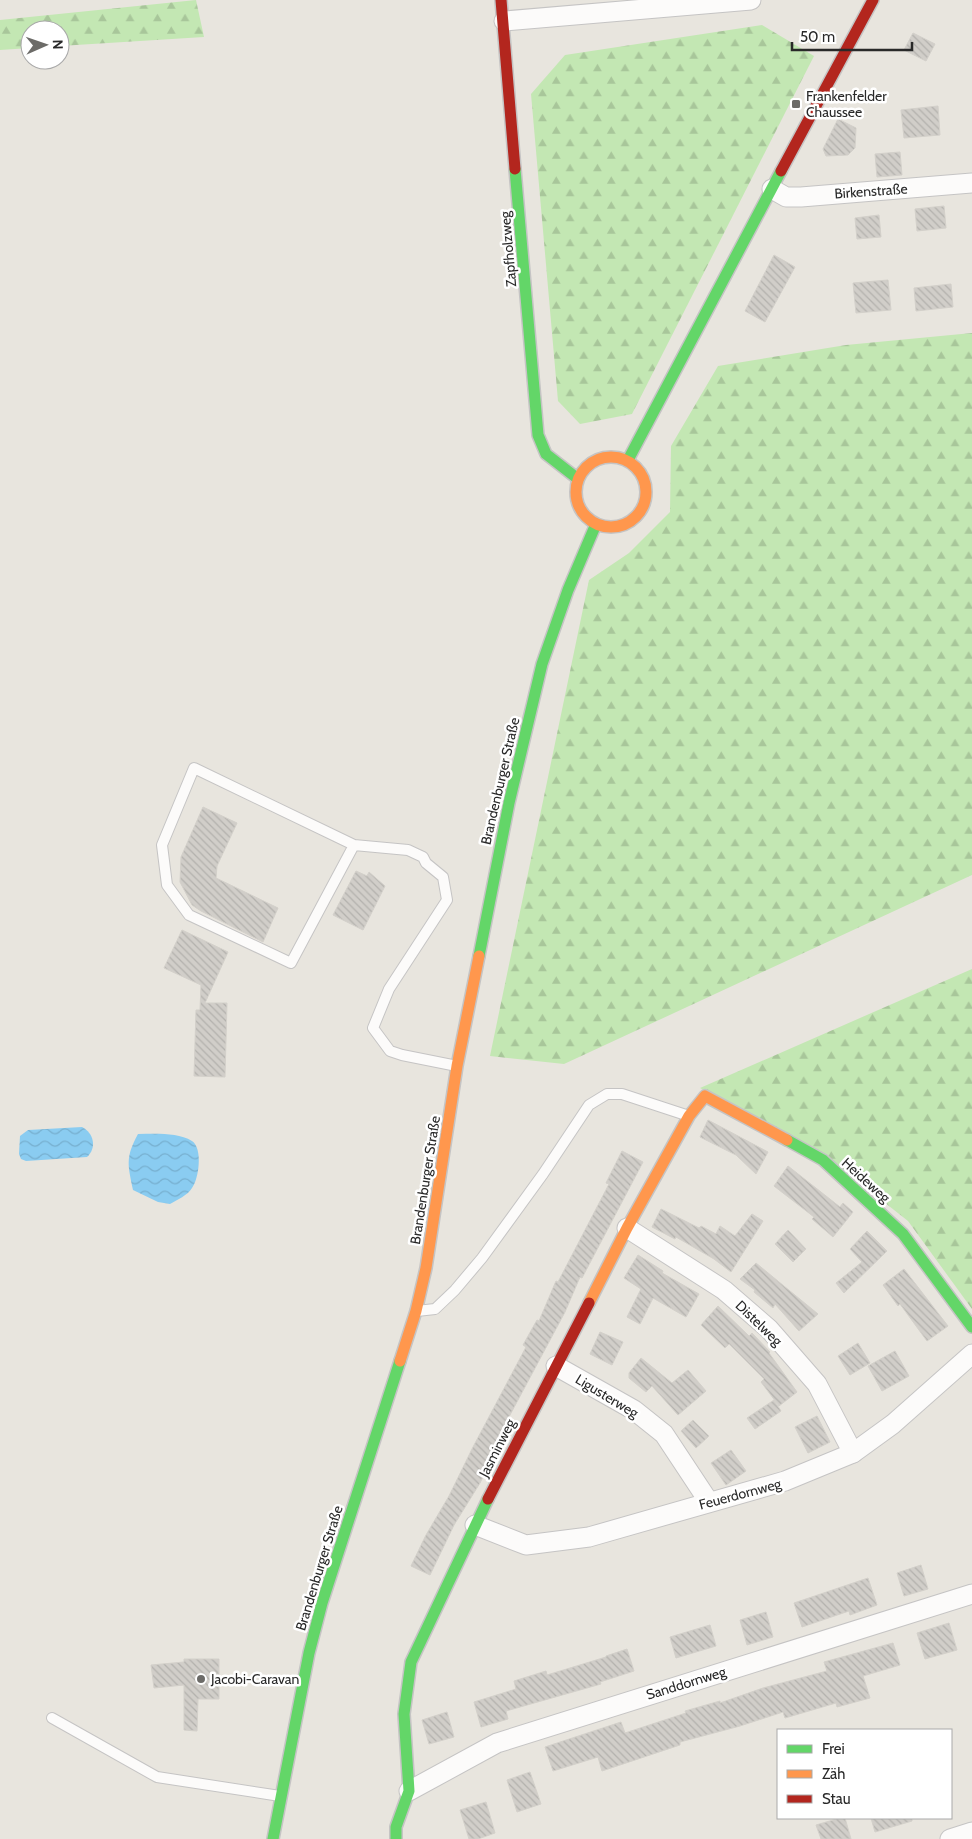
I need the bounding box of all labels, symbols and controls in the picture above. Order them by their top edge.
north arrow [20,20,70,70]
scale bar [792,20,912,52]
text: 50 m [800,28,835,46]
text: N [49,39,67,50]
place label: Frankenfelder Chaussee [806,87,887,121]
marker: Frankenfelder Chaussee [790,98,802,110]
street label: Birkenstraße [834,179,908,203]
street label: Zapfholzweg [496,209,520,288]
street label: Brandenburger Straße [477,716,523,846]
street label: Brandenburger Straße [406,1114,444,1246]
street label: Heideweg [838,1154,895,1207]
street label: Distelweg [732,1296,787,1350]
street label: Ligusterweg [572,1370,643,1422]
street label: Jasminweg [474,1415,520,1481]
street label: Feuerdornweg [697,1474,784,1514]
street label: Brandenburger Straße [291,1503,347,1633]
street label: Sanddornweg [644,1662,729,1704]
place label: Jacobi-Caravan [210,1670,299,1688]
marker: Jacobi-Caravan [195,1673,207,1685]
legend [777,1729,952,1819]
text: Frei [822,1740,845,1758]
text: Zäh [822,1765,845,1783]
text: Stau [822,1790,851,1808]

